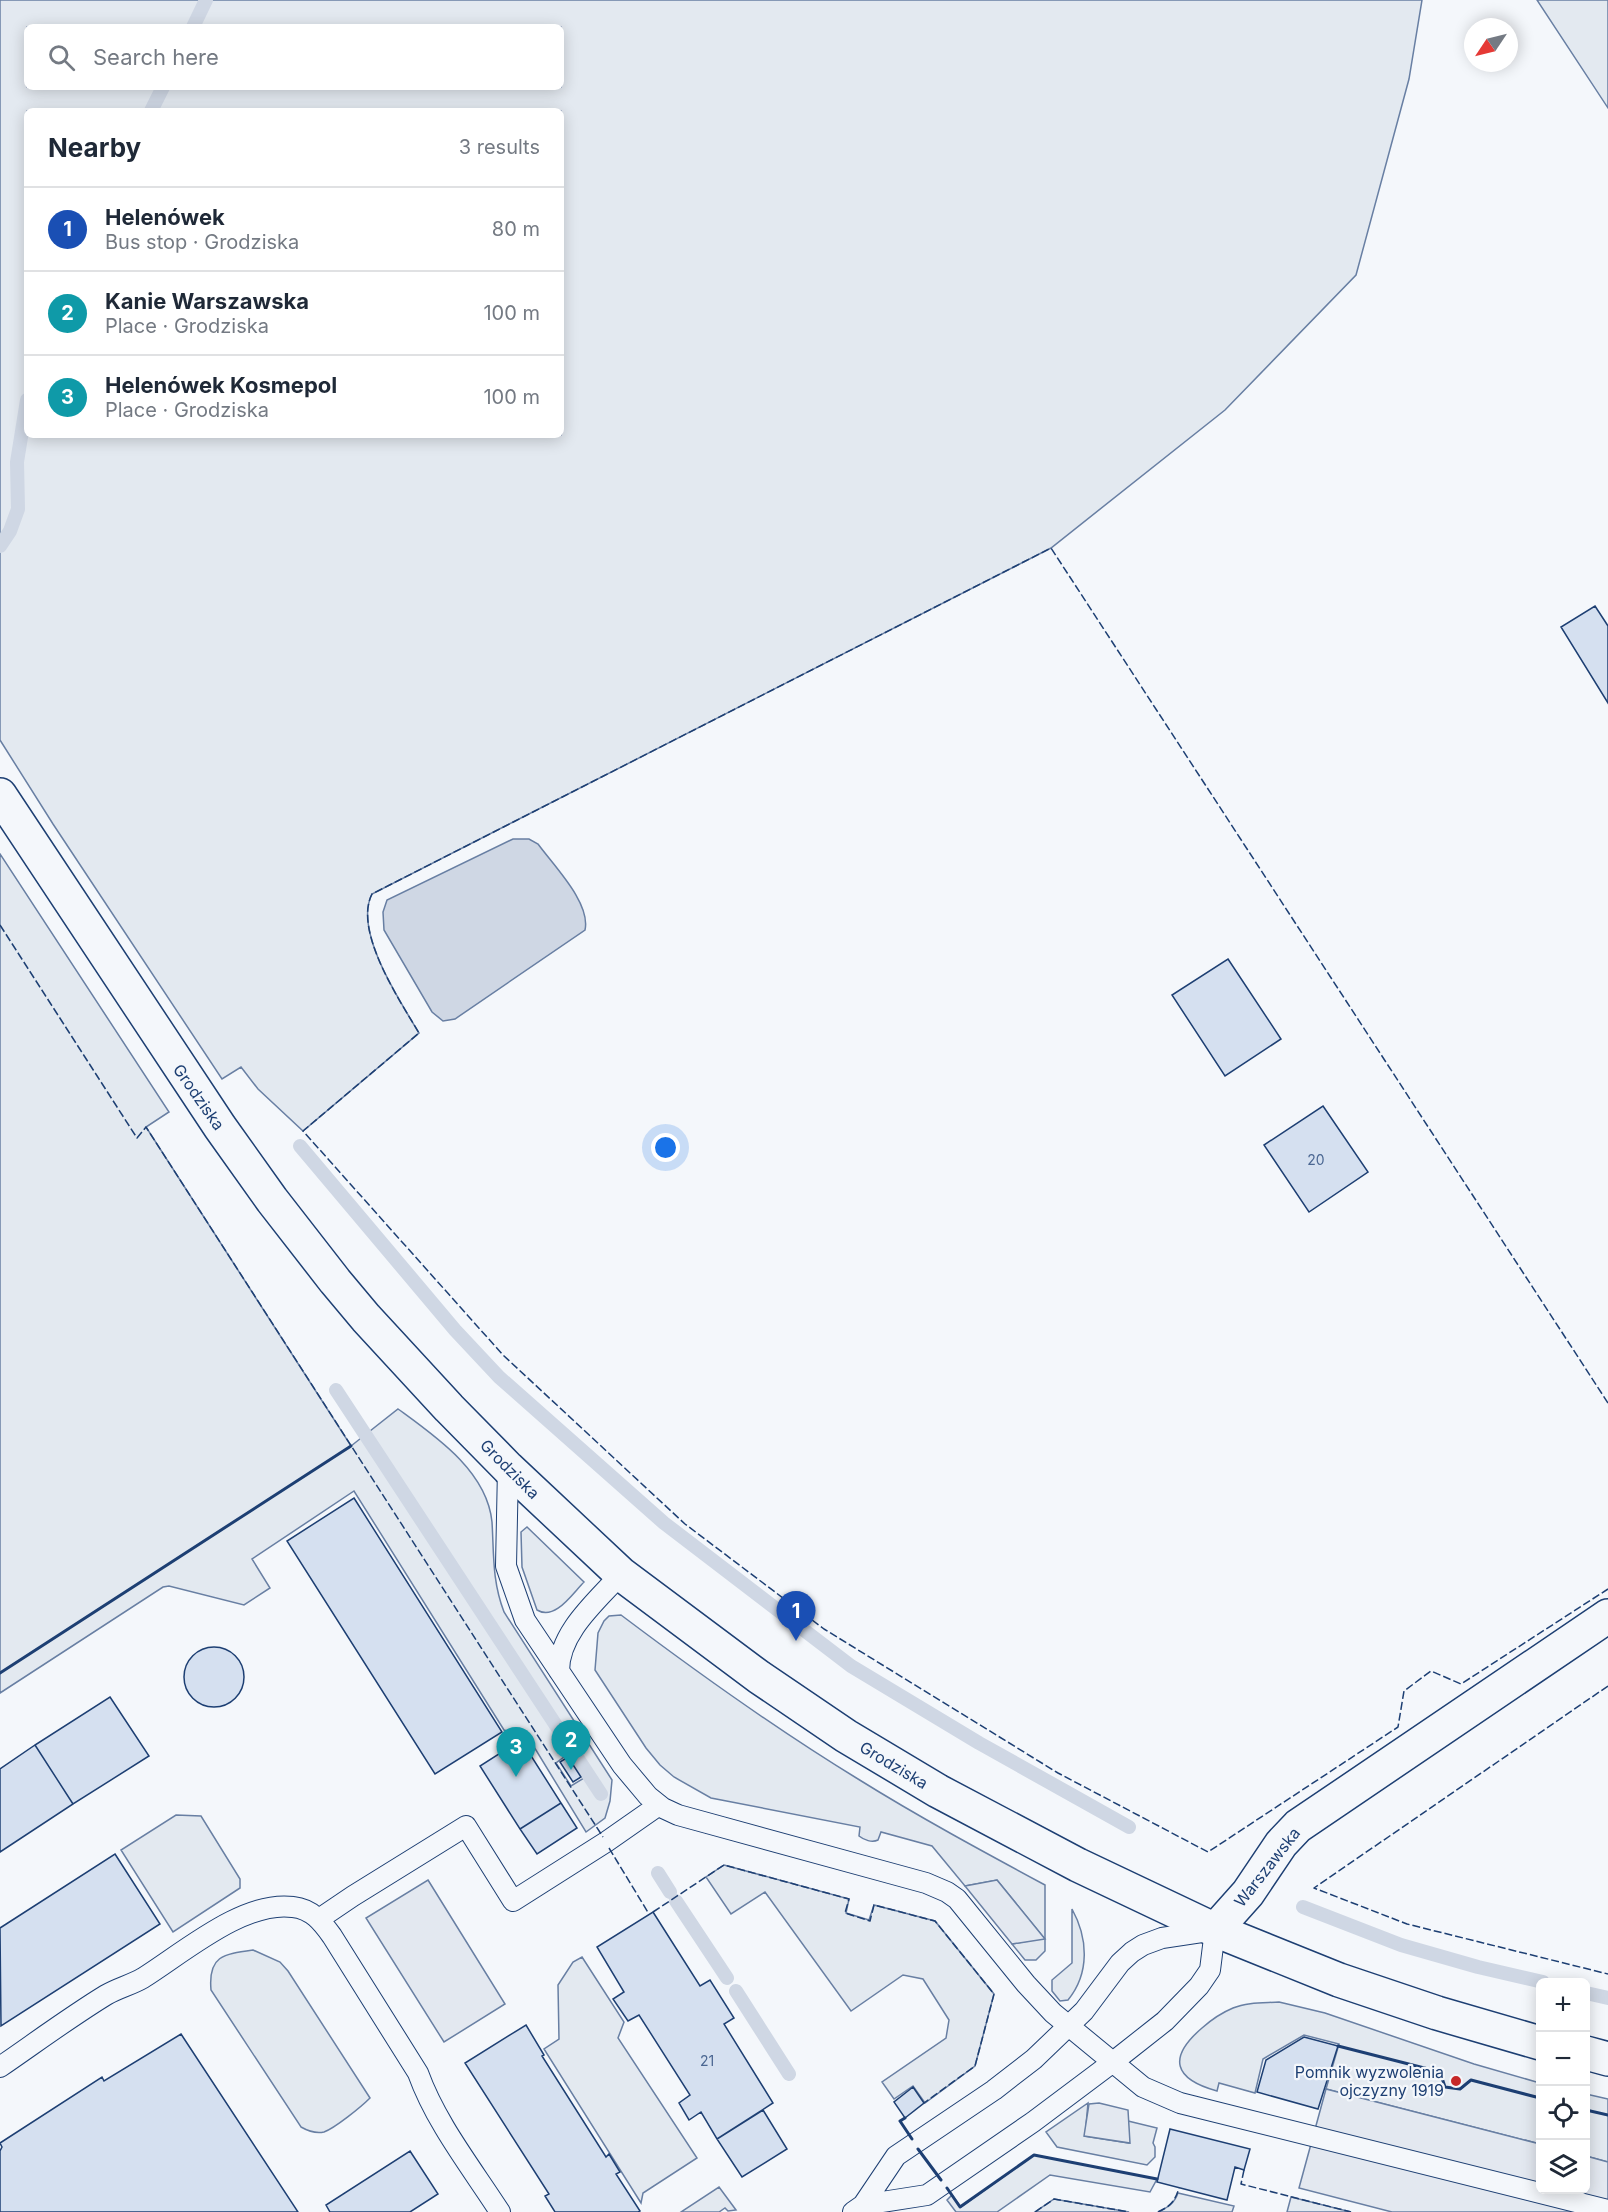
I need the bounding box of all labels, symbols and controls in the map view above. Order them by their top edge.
north arrow [1464,18,1518,72]
search box [24,24,564,90]
icon: search [45,41,78,74]
text: Search here [93,44,219,70]
text: Nearby [48,132,141,163]
text: 3 results [459,135,540,159]
text: Helenówek [105,204,225,230]
text: 1 [63,217,72,241]
text: 80 m [492,217,540,241]
text: Bus stop · Grodziska [105,230,299,254]
text: Kanie Warszawska [105,288,309,314]
text: 2 [61,301,74,325]
text: 100 m [483,301,540,325]
text: Place · Grodziska [105,314,269,338]
text: Helenówek Kosmepol [105,372,337,398]
text: 3 [61,385,74,409]
text: 100 m [483,385,540,409]
text: Place · Grodziska [105,398,269,422]
street label: Grodziska [169,1060,229,1134]
your location [651,1133,680,1162]
house number: 20 [1307,1151,1325,1168]
street label: Grodziska [476,1435,544,1503]
pin: 1 [776,1592,816,1641]
pin: 2 [552,1720,590,1770]
pin: 3 [496,1728,536,1777]
street label: Grodziska [856,1737,932,1793]
street label: Warszawska [1230,1823,1304,1911]
map controls [1536,1978,1590,2194]
button: + [1536,1978,1590,2032]
button: − [1536,2032,1590,2086]
house number: 21 [700,2052,714,2069]
place label: Pomnik wyzwolenia ojczyzny 1919 [1295,2062,1444,2100]
marker: Pomnik wyzwolenia ojczyzny 1919 [1449,2074,1463,2088]
button: locate [1536,2086,1590,2140]
button: layers [1536,2140,1590,2194]

